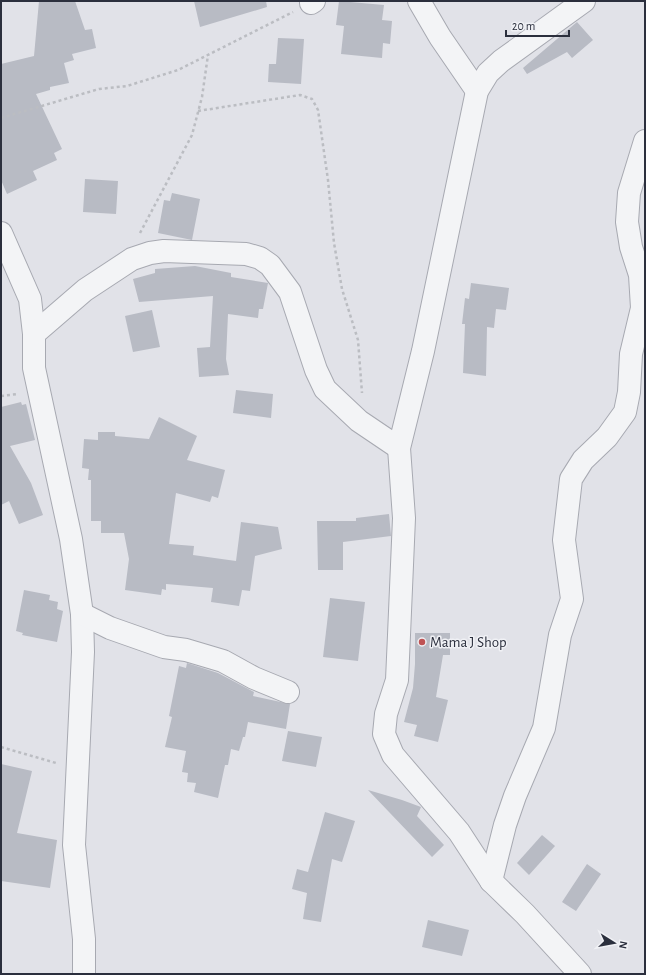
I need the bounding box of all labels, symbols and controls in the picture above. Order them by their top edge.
scale bar [506,12,569,38]
text: 20 m [512,20,535,32]
place label: Mama J Shop [430,635,507,650]
marker: Mama J Shop [417,637,427,647]
north arrow [594,923,634,963]
text: N [617,940,629,950]

